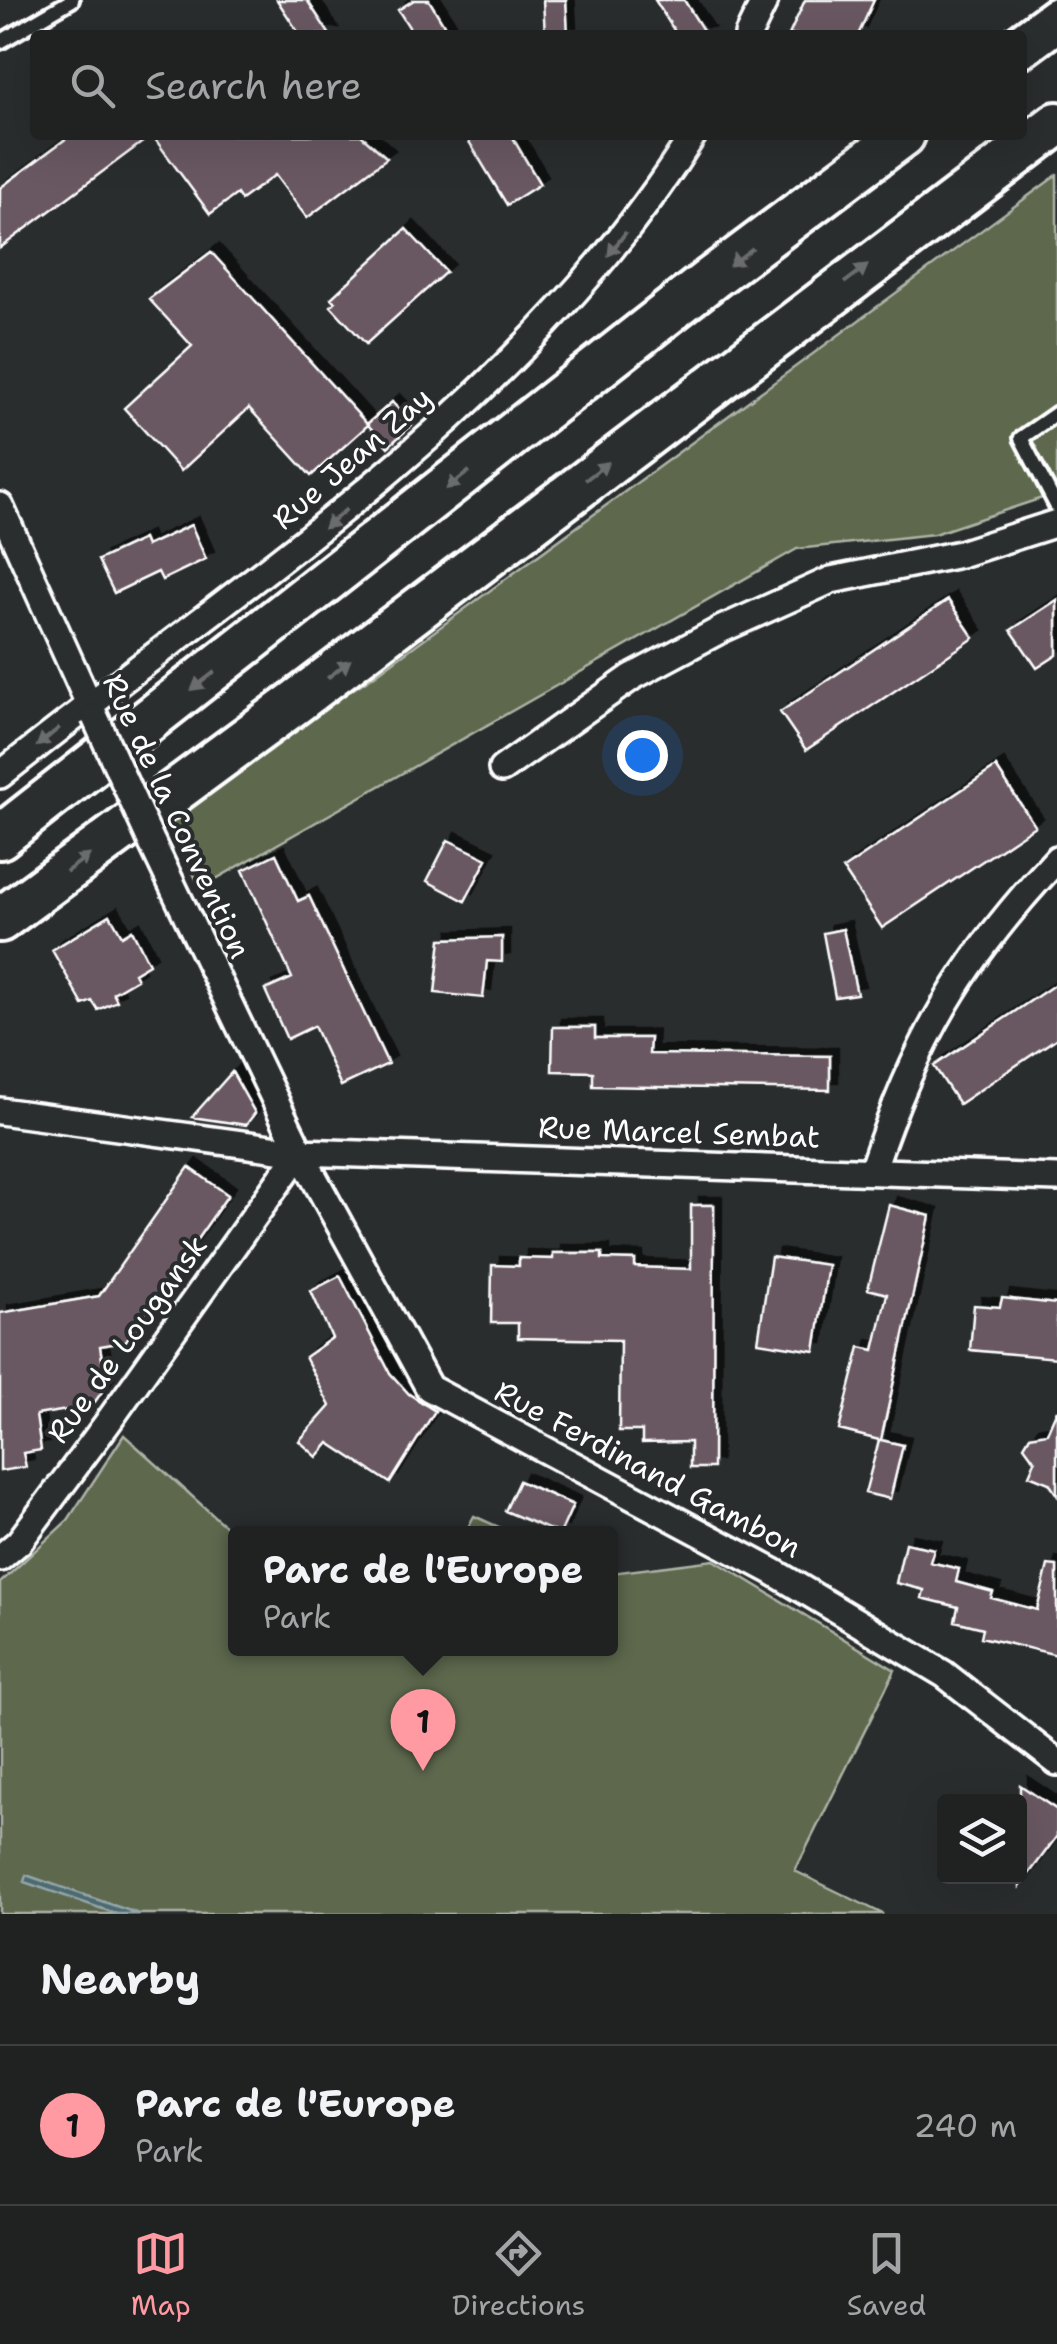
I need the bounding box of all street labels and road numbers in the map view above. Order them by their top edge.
street label: Rue Jean Zay [263,377,441,539]
street label: Rue de la Convention [93,667,261,965]
street label: Rue Marcel Sembat [537,1107,821,1157]
street label: Rue de Lougansk [37,1227,217,1451]
street label: Rue Ferdinand Gambon [487,1371,809,1567]

